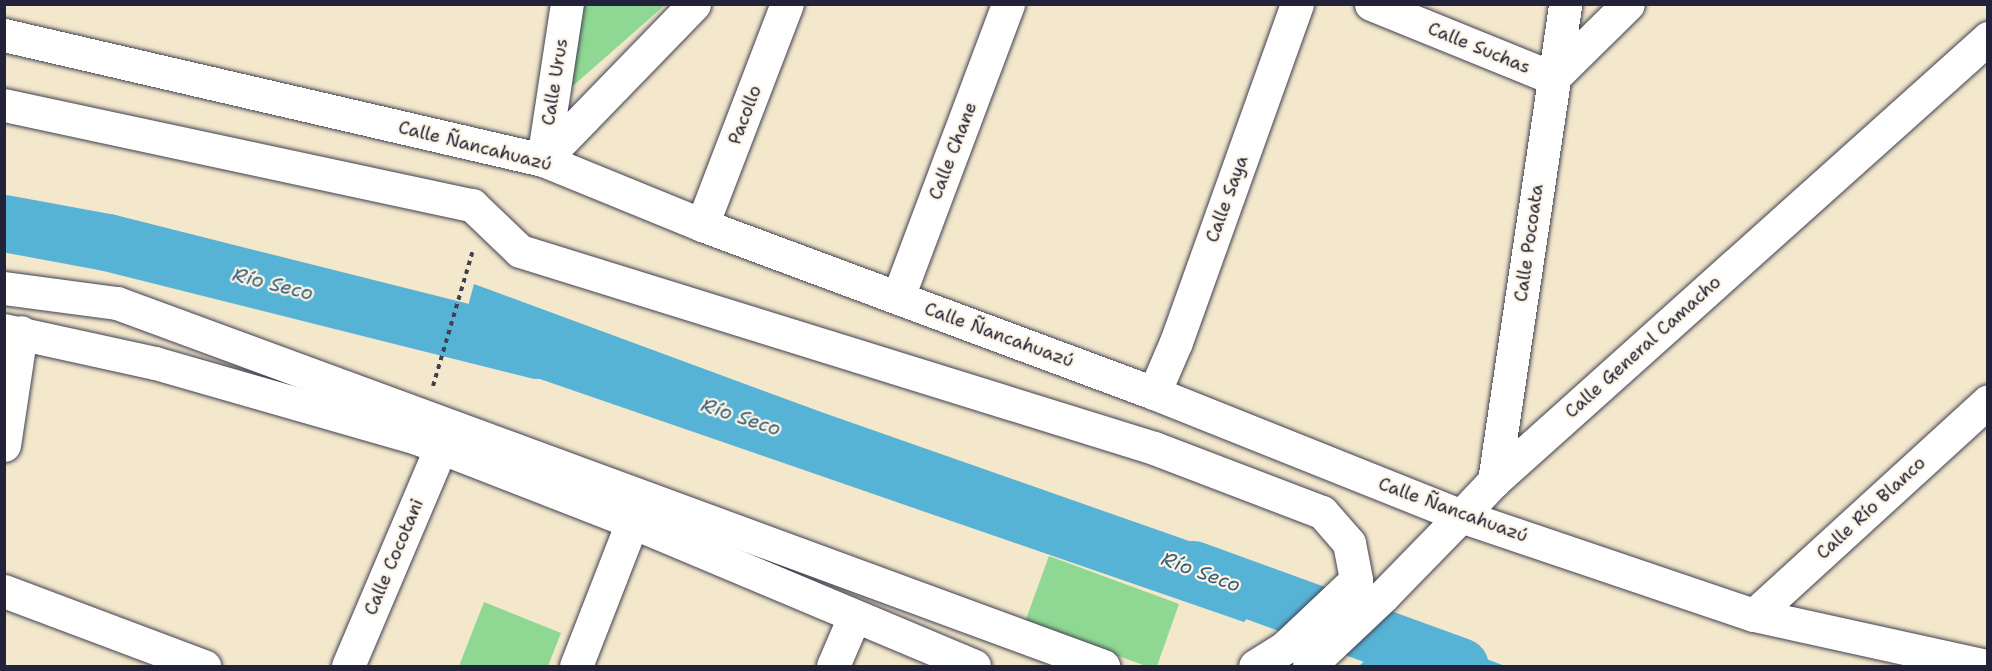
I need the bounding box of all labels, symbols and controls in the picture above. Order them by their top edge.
street label: Calle Suchas [1425,18,1533,78]
street label: Calle Urus [537,37,573,127]
street label: Pacollo [724,82,766,148]
street label: Calle Chane [924,99,982,203]
street label: Calle Ñancahuazú [396,116,554,176]
street label: Calle Saya [1201,153,1253,245]
street label: Calle Pocoata [1510,183,1548,303]
water label: Río Seco [230,262,316,306]
street label: Calle General Camacho [1561,271,1725,423]
street label: Calle Ñancahuazú [921,298,1077,372]
water label: Río Seco [698,393,784,441]
street label: Calle Río Blanco [1812,452,1930,564]
street label: Calle Ñancahuazú [1375,473,1531,547]
street label: Calle Cocotani [360,496,428,618]
water label: Río Seco [1158,547,1244,597]

